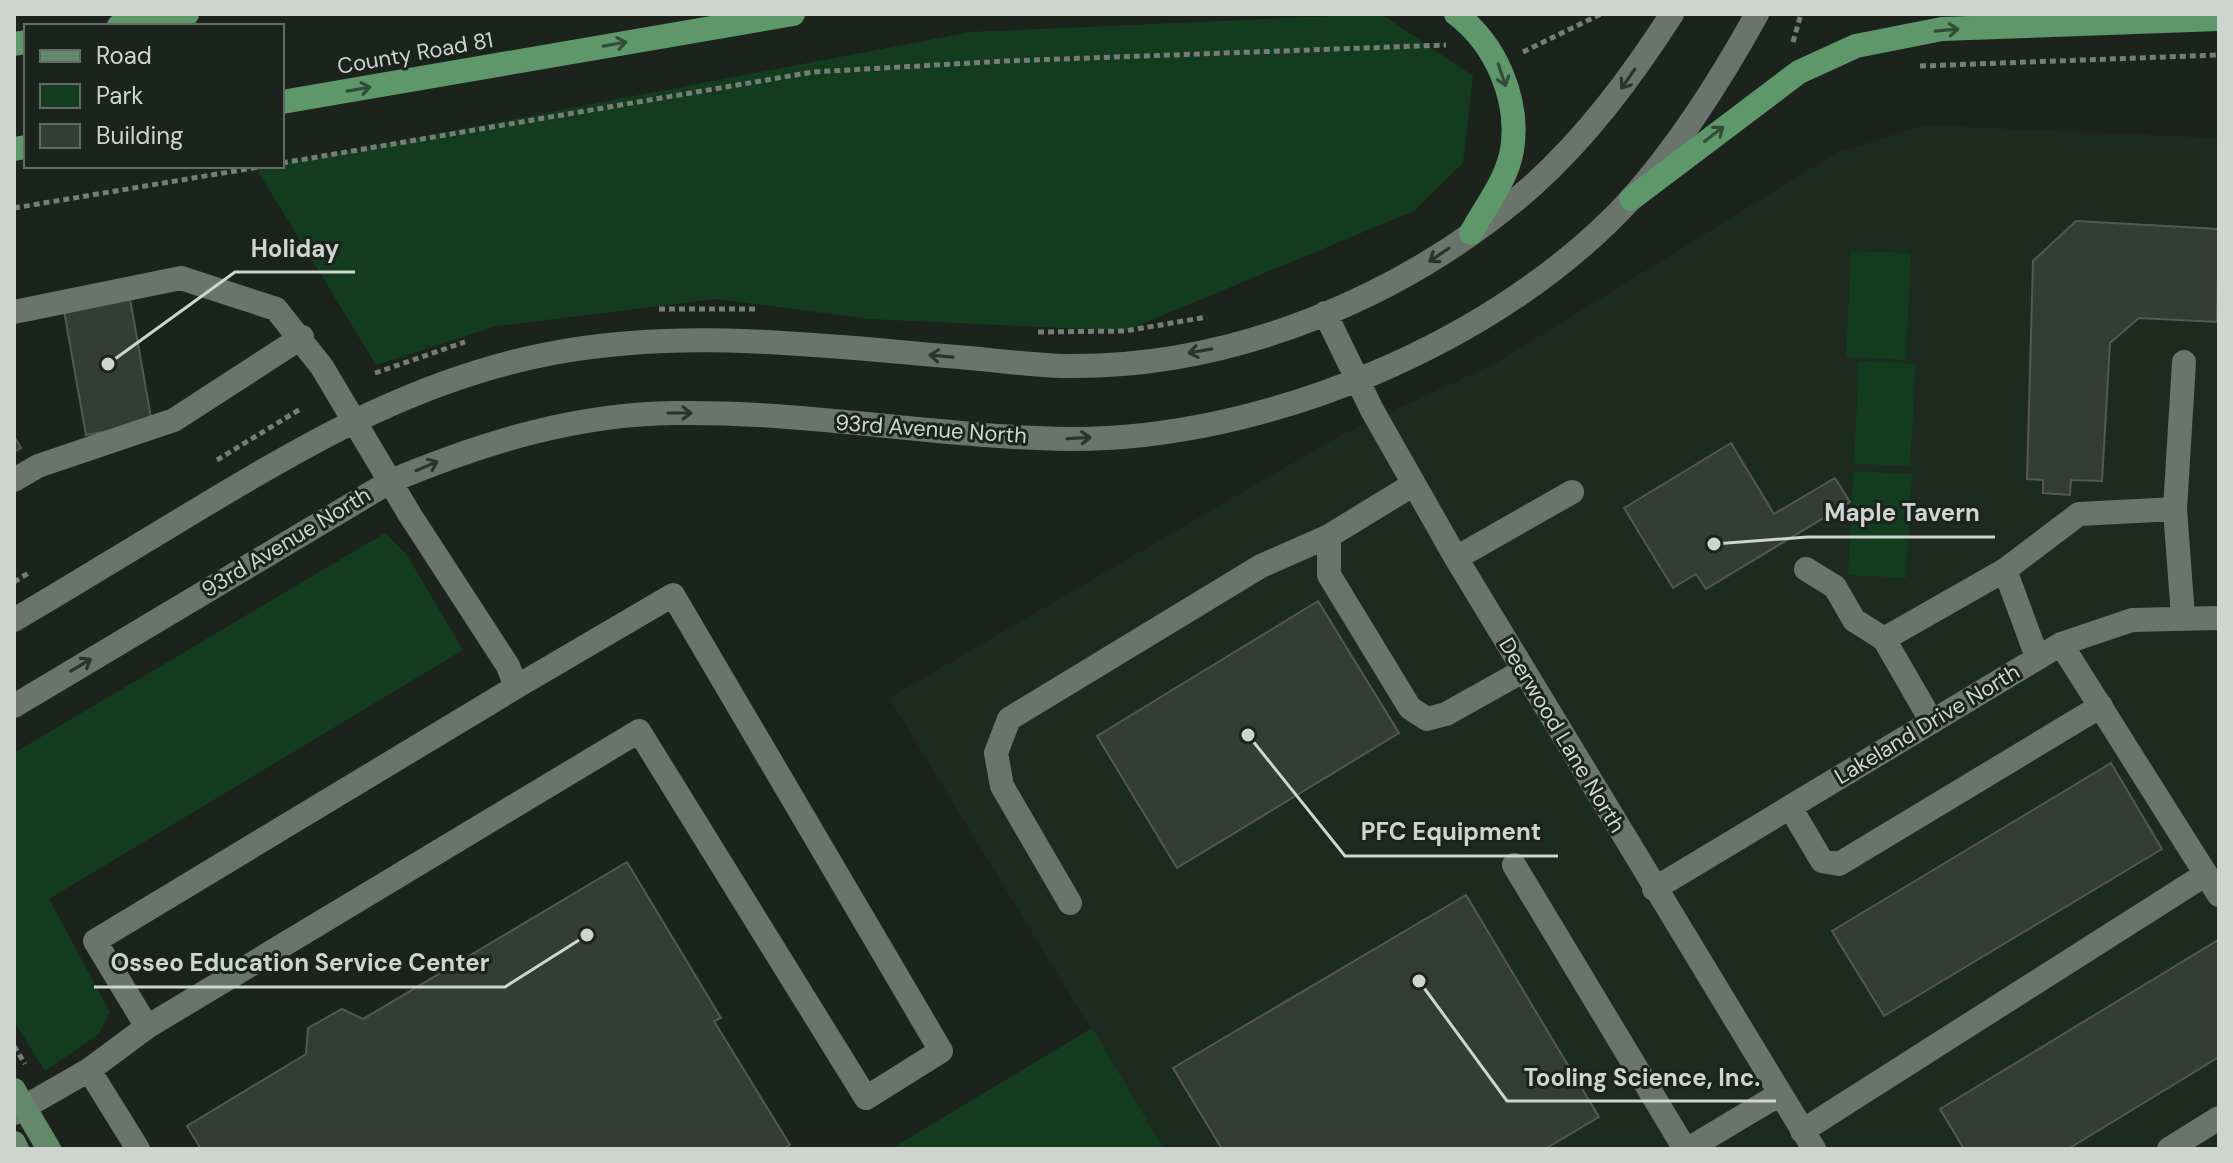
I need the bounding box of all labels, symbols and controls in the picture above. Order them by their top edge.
one-way arrow [1933,22,1960,37]
legend [24,24,284,168]
street label: County Road 81 [335,25,495,81]
one-way arrow [602,36,627,51]
text: Road [96,40,152,71]
one-way arrow [1495,62,1510,87]
one-way arrow [1620,67,1636,89]
text: Park [96,80,143,111]
one-way arrow [346,81,371,96]
text: Building [96,120,183,151]
one-way arrow [1703,125,1724,142]
callout: Holiday [235,224,355,272]
text: Holiday [251,233,340,264]
one-way arrow [1429,247,1451,263]
one-way arrow [1187,344,1213,359]
one-way arrow [928,348,955,363]
one-way arrow [666,405,693,421]
street label: 93rd Avenue North [834,408,1028,450]
one-way arrow [1065,430,1092,445]
one-way arrow [414,458,439,472]
street label: 93rd Avenue North [196,480,376,604]
callout: Maple Tavern [1808,489,1995,537]
text: Maple Tavern [1824,497,1980,528]
street label: Deerwood Lane North [1492,632,1632,838]
one-way arrow [69,657,92,673]
street label: Lakeland Drive North [1829,657,2025,791]
callout: PFC Equipment [1345,808,1558,856]
text: PFC Equipment [1361,816,1541,847]
callout: Osseo Education Service Center [94,939,505,987]
text: Osseo Education Service Center [111,947,490,978]
callout: Tooling Science, Inc. [1507,1053,1776,1101]
text: Tooling Science, Inc. [1524,1062,1760,1093]

